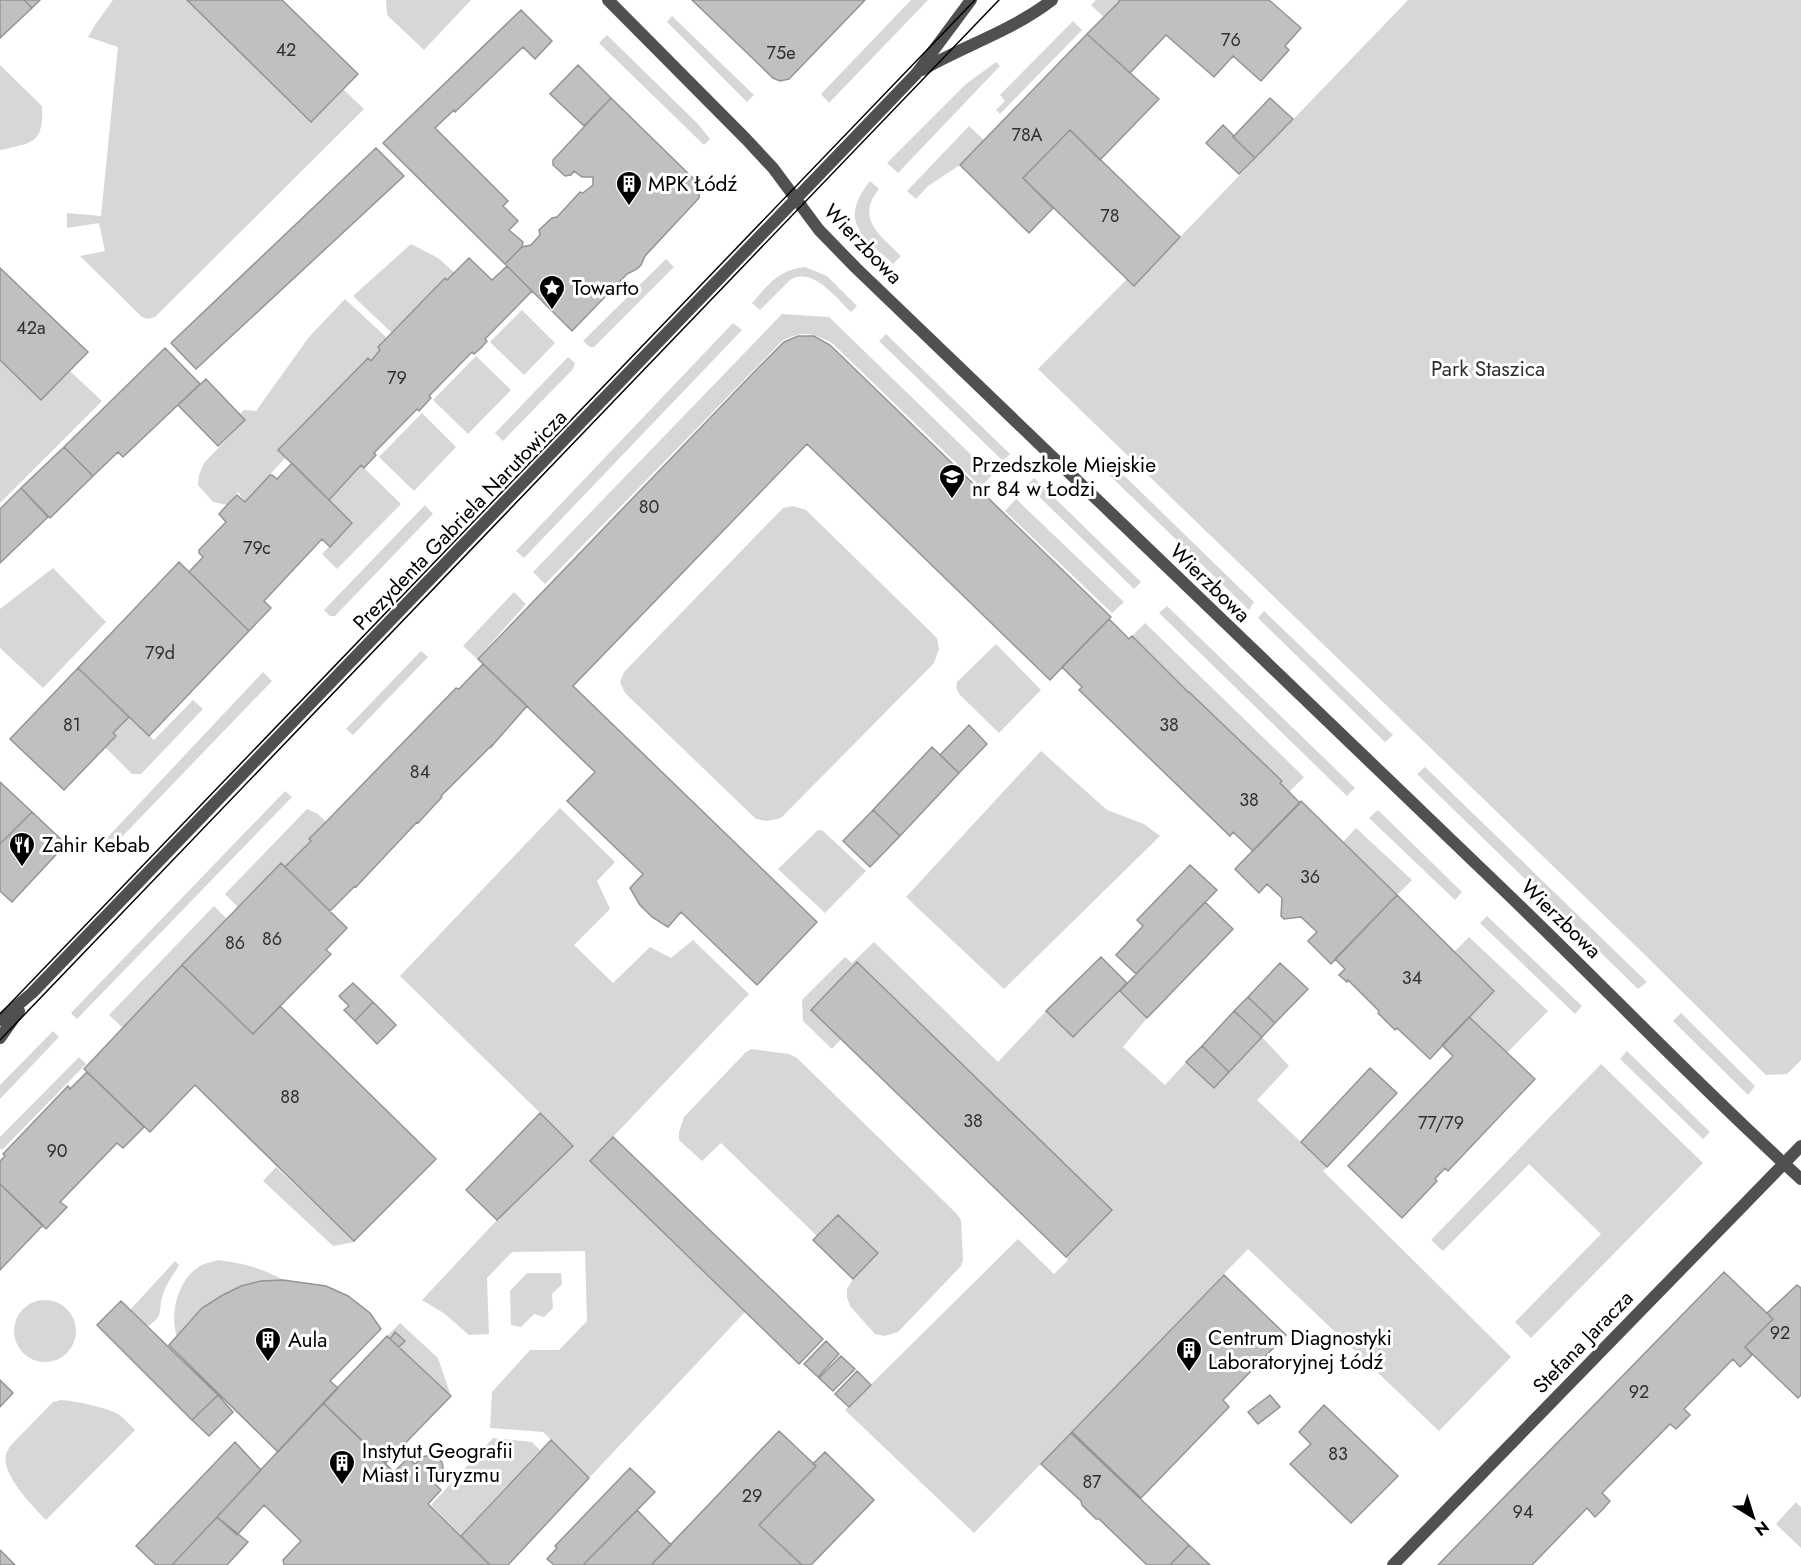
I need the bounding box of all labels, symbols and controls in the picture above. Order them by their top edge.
house number: 76 [1221,27,1241,53]
house number: 42 [276,37,296,63]
house number: 75e [767,40,795,66]
house number: 78A [1012,122,1043,148]
building icon: MPK Łódź [614,169,644,207]
place label: MPK Łódź [648,169,738,199]
street label: Wierzbowa [817,197,909,291]
house number: 78 [1100,203,1120,229]
place icon: Towarto [537,273,567,311]
place label: Towarto [572,273,639,303]
house number: 42a [16,315,46,341]
park label: Park Staszica [1431,354,1545,384]
house number: 79 [387,365,407,391]
street label: Prezydenta Gabriela Narutowicza [346,403,574,637]
place label: Przedszkole Miejskie nr 84 w Łodzi [972,450,1156,504]
school or university icon: Przedszkole Miejskie nr 84 w Łodzi [937,462,967,500]
house number: 80 [639,494,660,520]
house number: 79c [243,535,271,561]
street label: Wierzbowa [1163,537,1257,629]
house number: 79d [145,640,175,666]
house number: 81 [63,712,81,738]
house number: 38 [1159,712,1179,738]
house number: 84 [410,759,430,785]
house number: 38 [1239,787,1259,813]
restaurant icon: Zahir Kebab [7,830,37,868]
place label: Zahir Kebab [42,830,150,860]
house number: 36 [1300,864,1320,890]
street label: Wierzbowa [1514,873,1608,965]
house number: 86 [262,926,282,952]
house number: 86 [225,930,245,956]
house number: 34 [1402,965,1422,991]
house number: 88 [280,1084,300,1110]
house number: 38 [963,1108,983,1134]
house number: 77/79 [1418,1110,1464,1136]
house number: 90 [46,1138,68,1164]
street label: Stefana Jaracza [1526,1284,1640,1400]
house number: 92 [1770,1320,1790,1346]
place label: Centrum Diagnostyki Laboratoryjnej Łódź [1208,1323,1392,1377]
building icon: Aula [253,1325,283,1363]
place label: Aula [288,1325,327,1355]
building icon: Centrum Diagnostyki Laboratoryjnej Łódź [1174,1335,1204,1373]
house number: 92 [1629,1379,1649,1405]
place label: Instytut Geografii Miast i Turyzmu [362,1436,513,1490]
house number: 83 [1328,1441,1348,1467]
building icon: Instytut Geografii Miast i Turyzmu [327,1448,357,1486]
house number: 87 [1082,1469,1102,1495]
house number: 29 [742,1483,762,1509]
north arrow [1723,1487,1783,1547]
house number: 94 [1513,1499,1533,1525]
text: N [1750,1515,1774,1541]

